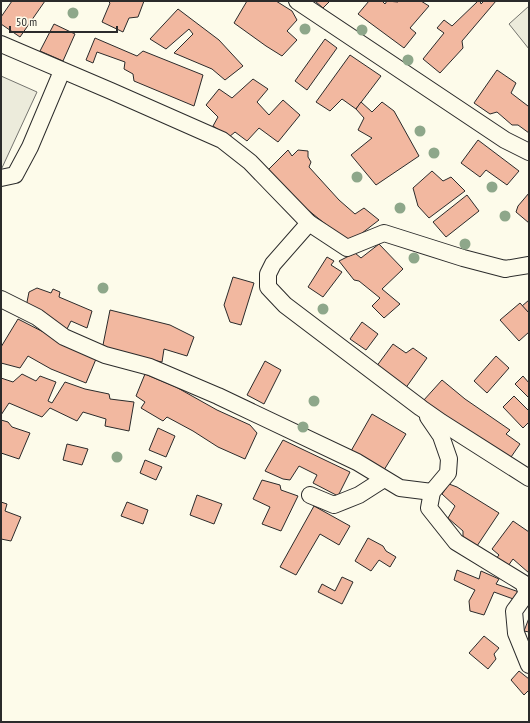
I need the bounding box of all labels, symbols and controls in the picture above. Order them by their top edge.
scale bar [10,8,117,34]
text: 50 m [16,14,37,29]

